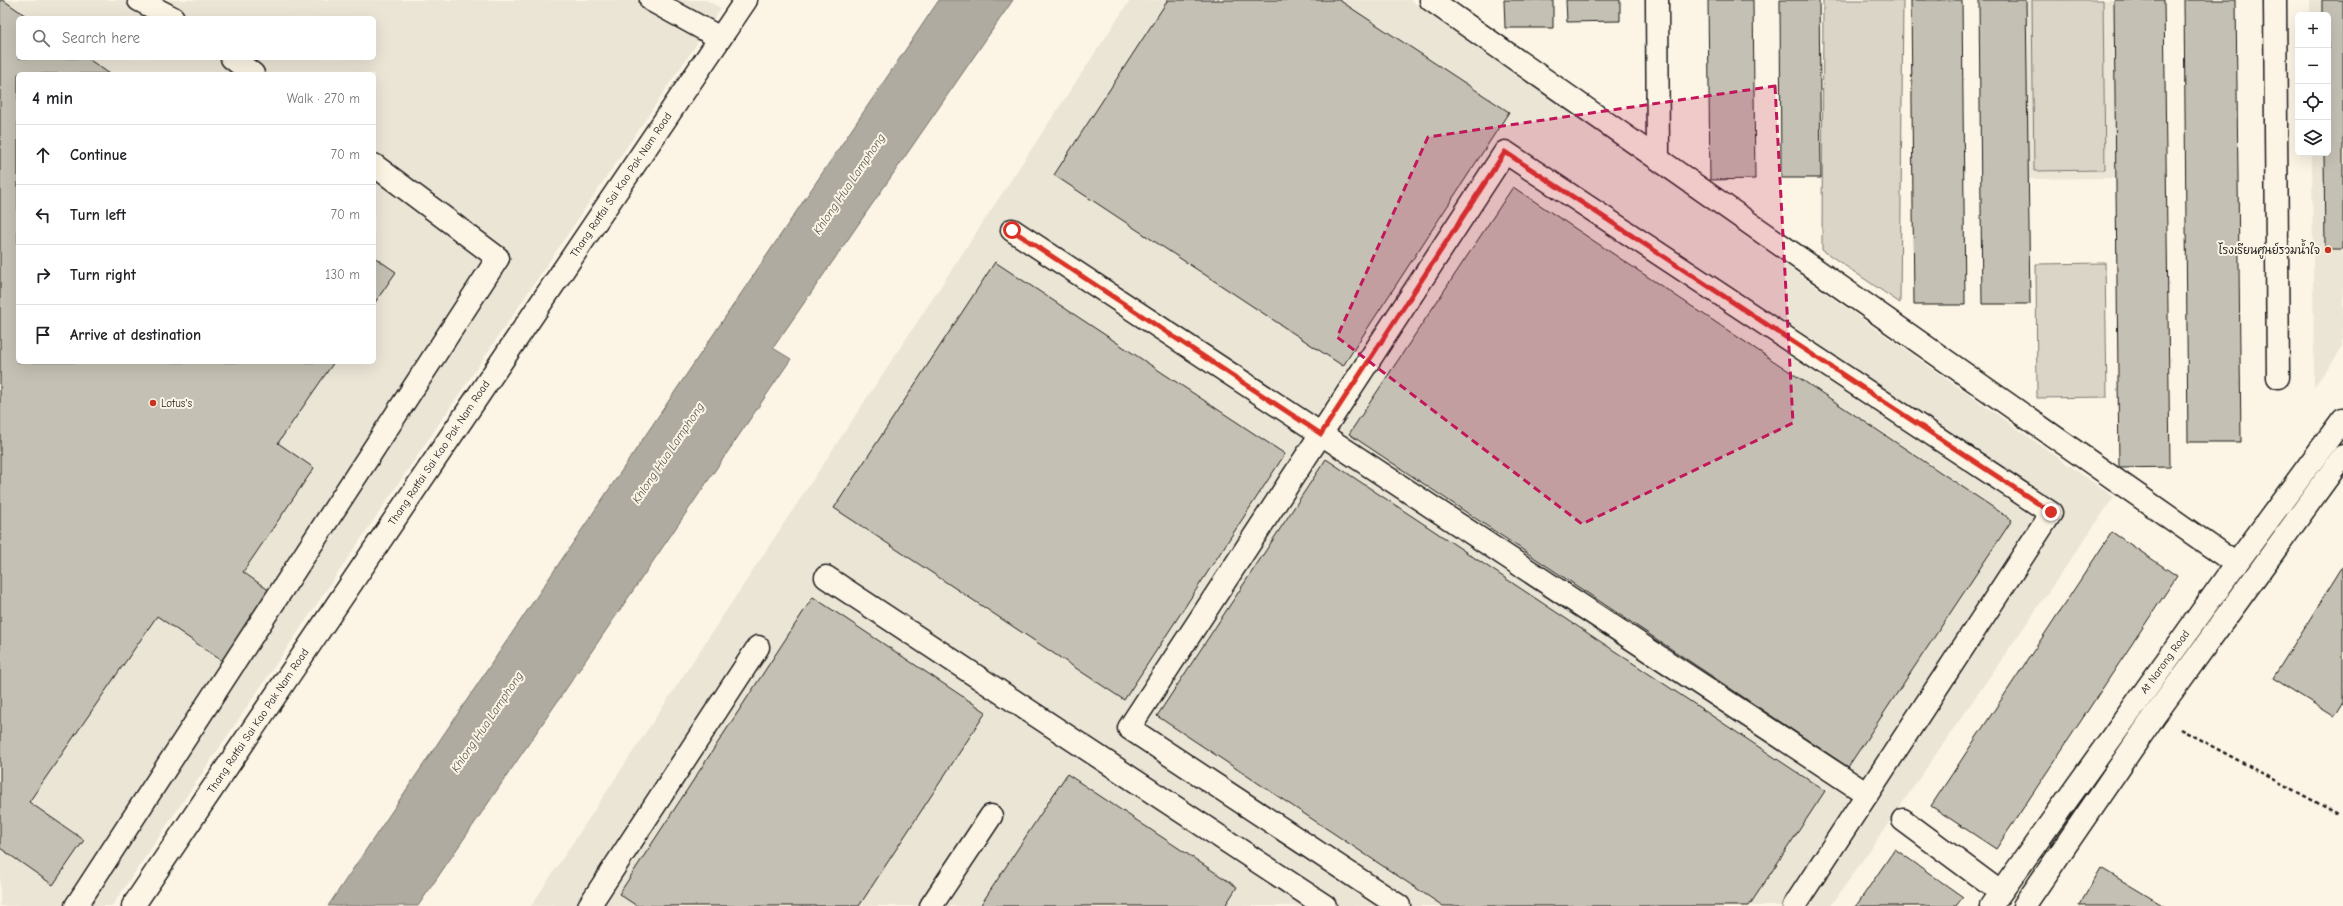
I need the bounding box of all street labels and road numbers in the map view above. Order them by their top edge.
street label: Thang Rotfai Sai Kao Pak Nam Road [568,110,675,260]
street label: Thang Rotfai Sai Kao Pak Nam Road [386,378,493,528]
street label: At Narong Road [2138,628,2193,696]
street label: Thang Rotfai Sai Kao Pak Nam Road [205,646,312,796]

